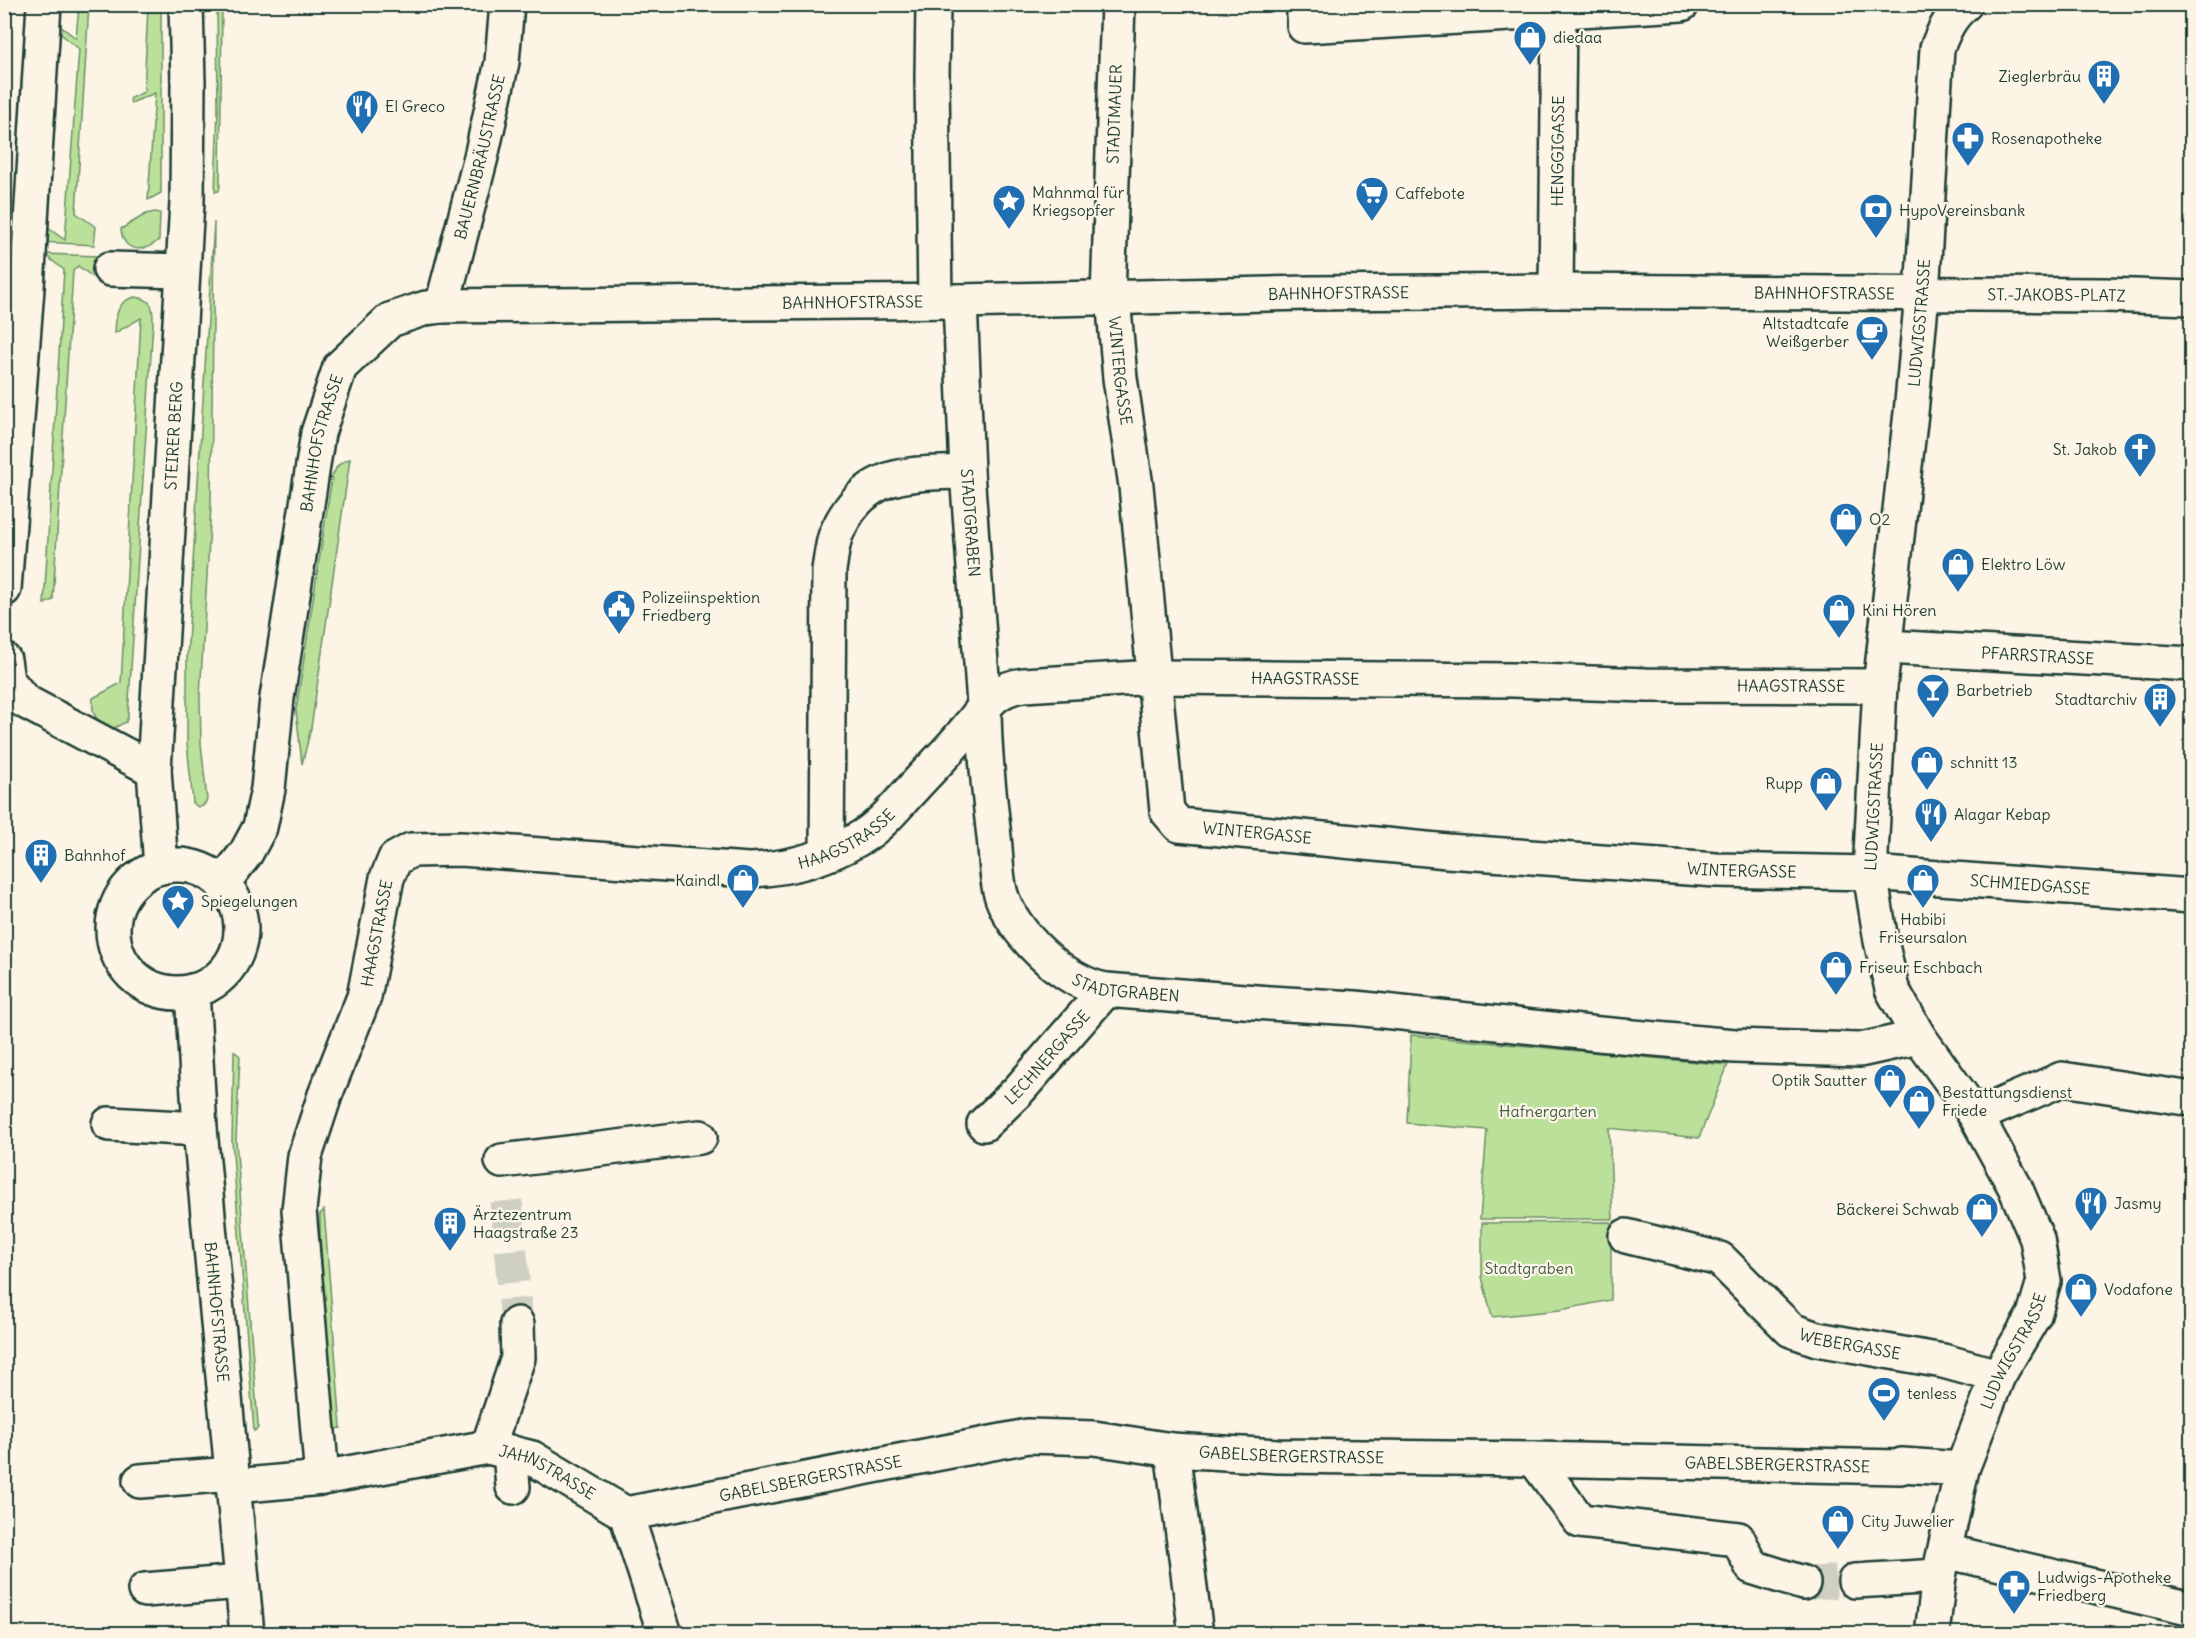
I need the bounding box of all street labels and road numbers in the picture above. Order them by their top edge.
street label: STADTMAUER [1103,64,1126,164]
street label: BAUERNBRÄUSTRASSE [450,72,509,241]
street label: HENGGIGASSE [1547,95,1568,207]
street label: LUDWIGSTRASSE [1903,258,1934,388]
street label: BAHNHOFSTRASSE [1268,282,1409,304]
street label: BAHNHOFSTRASSE [1754,282,1895,303]
street label: ST.-JAKOBS-PLATZ [1987,284,2126,306]
street label: BAHNHOFSTRASSE [782,291,923,313]
street label: WINTERGASSE [1105,315,1137,426]
street label: BAHNHOFSTRASSE [296,372,347,513]
street label: STEIRER BERG [160,381,187,491]
street label: STADTGRABEN [957,468,985,578]
street label: PFARRSTRASSE [1980,642,2095,669]
street label: HAAGSTRASSE [1251,668,1360,689]
street label: HAAGSTRASSE [1737,675,1846,696]
street label: LUDWIGSTRASSE [1860,742,1887,871]
street label: HAAGSTRASSE [796,804,899,873]
street label: WINTERGASSE [1202,817,1313,848]
street label: WINTERGASSE [1686,858,1797,882]
street label: SCHMIEDGASSE [1969,870,2091,899]
street label: HAAGSTRASSE [356,878,396,988]
street label: STADTGRABEN [1069,969,1180,1006]
street label: LECHNERGASSE [1000,1006,1094,1109]
street label: BAHNHOFSTRASSE [201,1241,234,1383]
street label: LUDWIGSTRASSE [1976,1290,2050,1412]
street label: WEBERGASSE [1797,1324,1902,1363]
street label: JAHNSTRASSE [497,1440,599,1504]
street label: GABELSBERGERSTRASSE [1198,1442,1384,1467]
street label: GABELSBERGERSTRASSE [718,1451,904,1506]
street label: GABELSBERGERSTRASSE [1684,1452,1870,1476]

